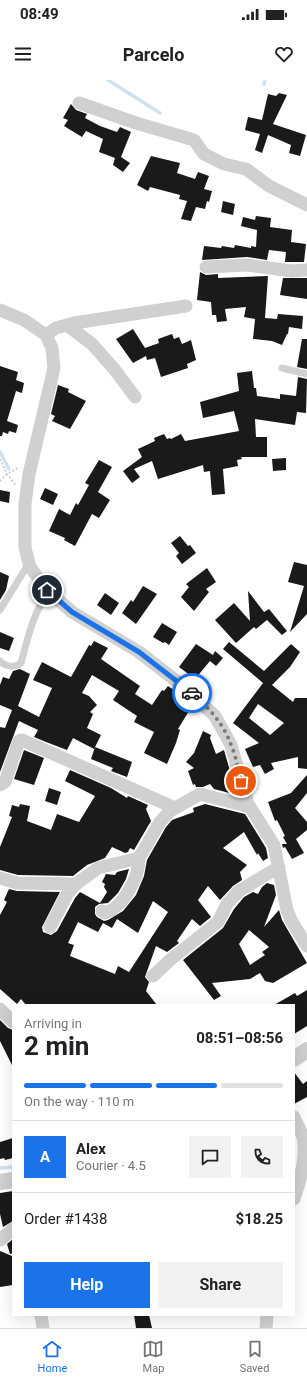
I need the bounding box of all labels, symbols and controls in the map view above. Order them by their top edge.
text: 08:49 [20,5,59,23]
icon: menu [12,43,34,65]
icon: heart [273,43,295,65]
text: Parcelo [123,44,184,65]
pin [30,573,64,607]
icon: home [36,579,58,601]
courier [172,673,212,713]
icon: car [181,682,203,704]
pin [224,764,258,798]
icon: bag [230,770,252,792]
text: Arriving in [24,1016,82,1031]
text: 08:51–08:56 [196,1029,283,1047]
text: 2 min [24,1031,89,1061]
text: On the way · 110 m [24,1094,134,1109]
button: chat [189,1136,231,1178]
button: phone [241,1136,283,1178]
text: Alex [76,1140,106,1158]
text: A [40,1148,50,1166]
text: Courier · 4.5 [76,1158,146,1173]
text: Order #1438 [24,1210,107,1228]
text: $18.25 [236,1210,283,1228]
button: Help [24,1262,150,1308]
button: Share [158,1262,283,1308]
tab: Home [38,1338,67,1375]
tab: Map [142,1338,164,1375]
tab: Saved [240,1338,269,1375]

